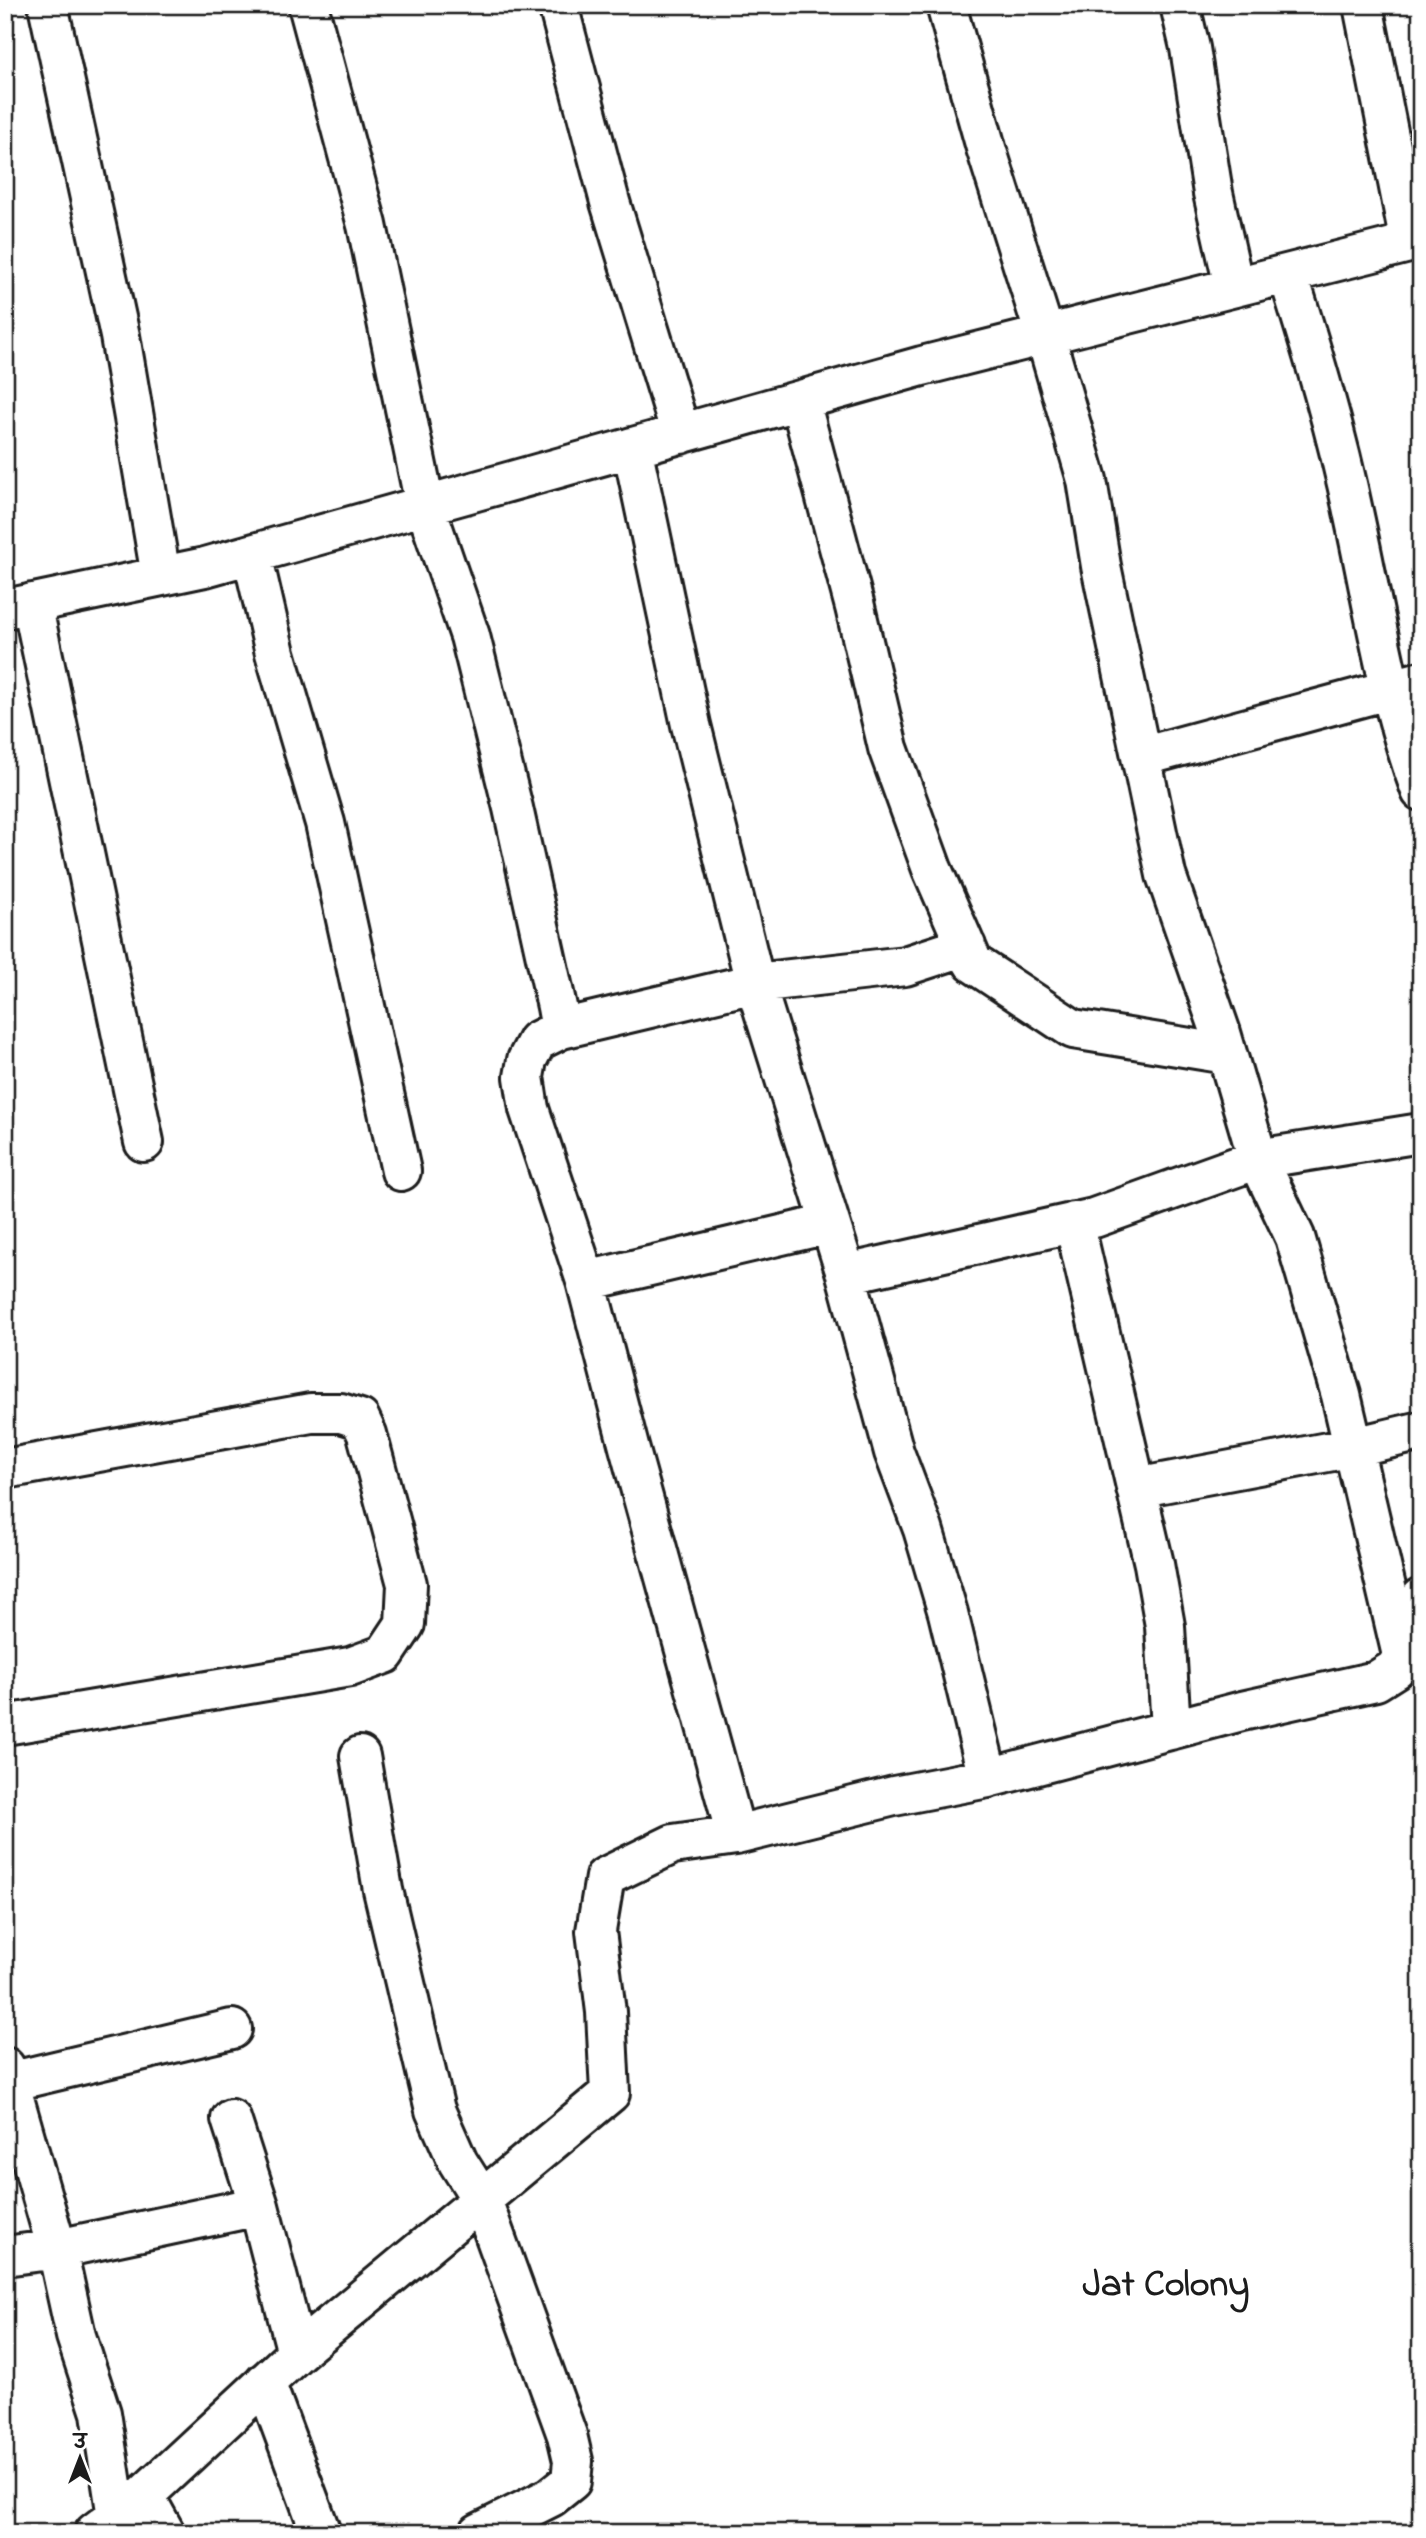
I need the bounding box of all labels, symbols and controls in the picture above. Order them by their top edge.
district label: Jat Colony [1083,2258,1249,2314]
north arrow [46,2422,116,2492]
text: उ [72,2430,89,2457]

